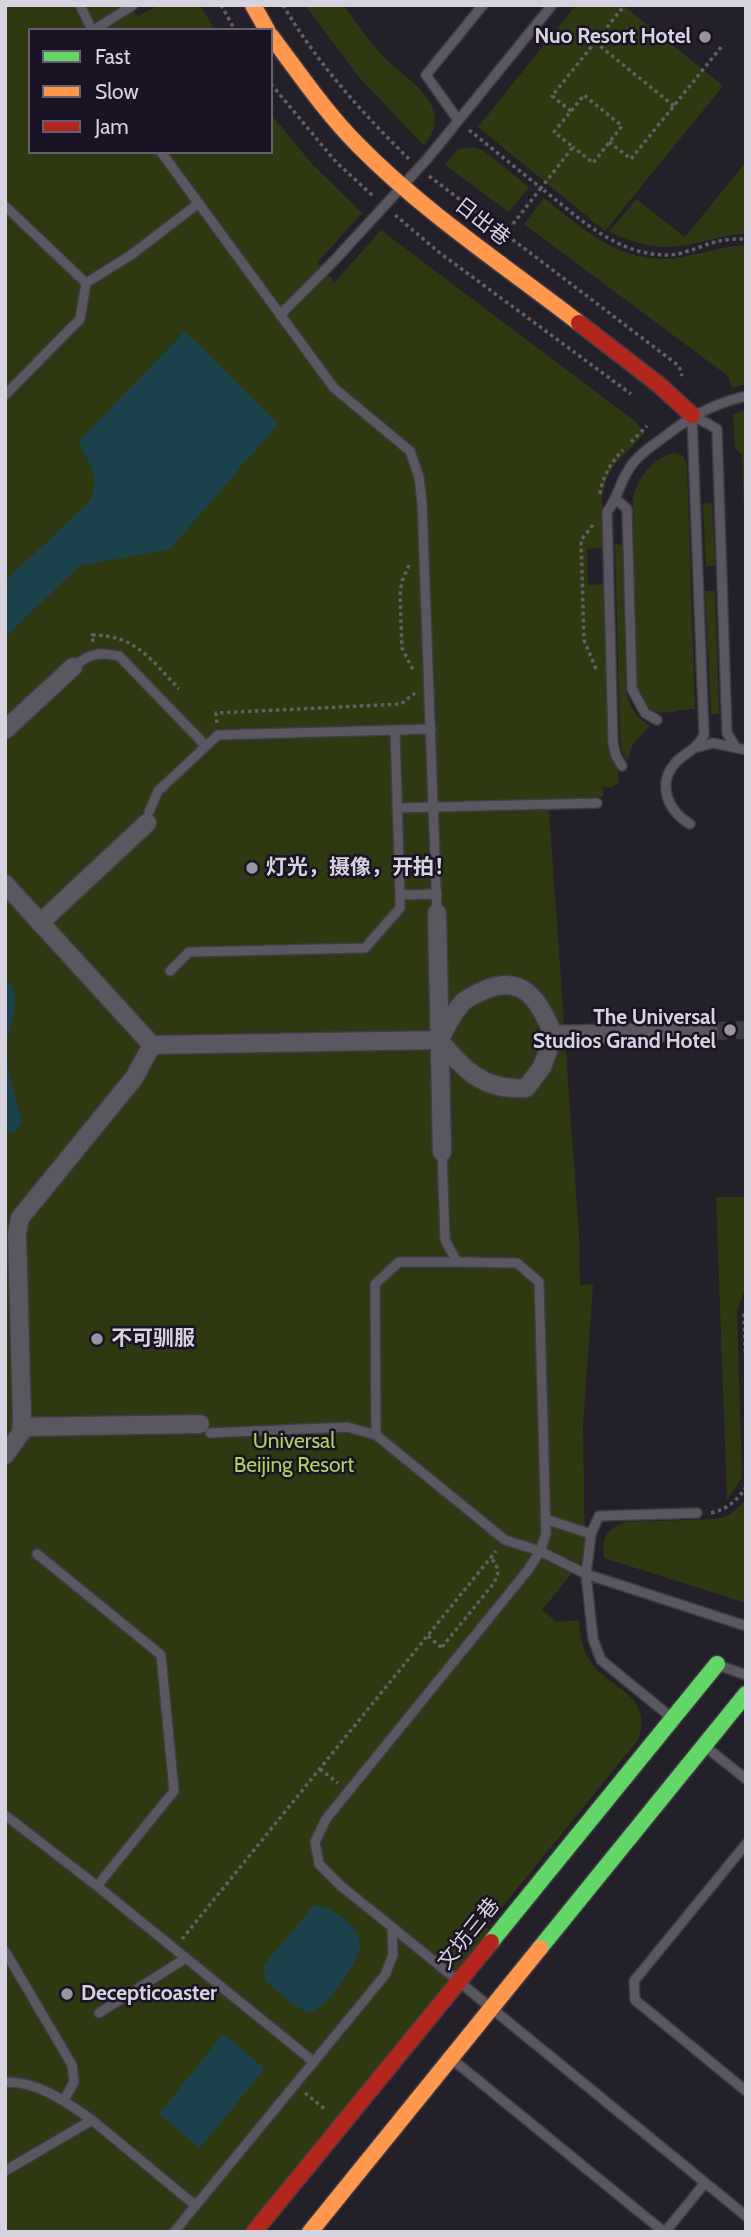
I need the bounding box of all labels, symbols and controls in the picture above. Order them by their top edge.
place label: Nuo Resort Hotel [534,24,691,50]
legend [28,28,273,154]
marker: Nuo Resort Hotel [697,29,713,45]
text: Fast [95,44,131,69]
text: Slow [95,79,139,104]
text: Jam [95,114,129,139]
street label: 日出巷 [449,193,515,251]
place label: 灯光，摄像，开拍！ [266,855,455,881]
marker: 灯光，摄像，开拍！ [244,860,260,876]
place label: The Universal Studios Grand Hotel [533,1005,716,1055]
marker: The Universal Studios Grand Hotel [722,1022,738,1038]
place label: 不可驯服 [111,1326,195,1352]
marker: 不可驯服 [89,1331,105,1347]
park label: Universal Beijing Resort [234,1429,354,1479]
street label: 文坊三巷 [433,1893,505,1975]
place label: Decepticoaster [81,1981,217,2007]
marker: Decepticoaster [59,1986,75,2002]

